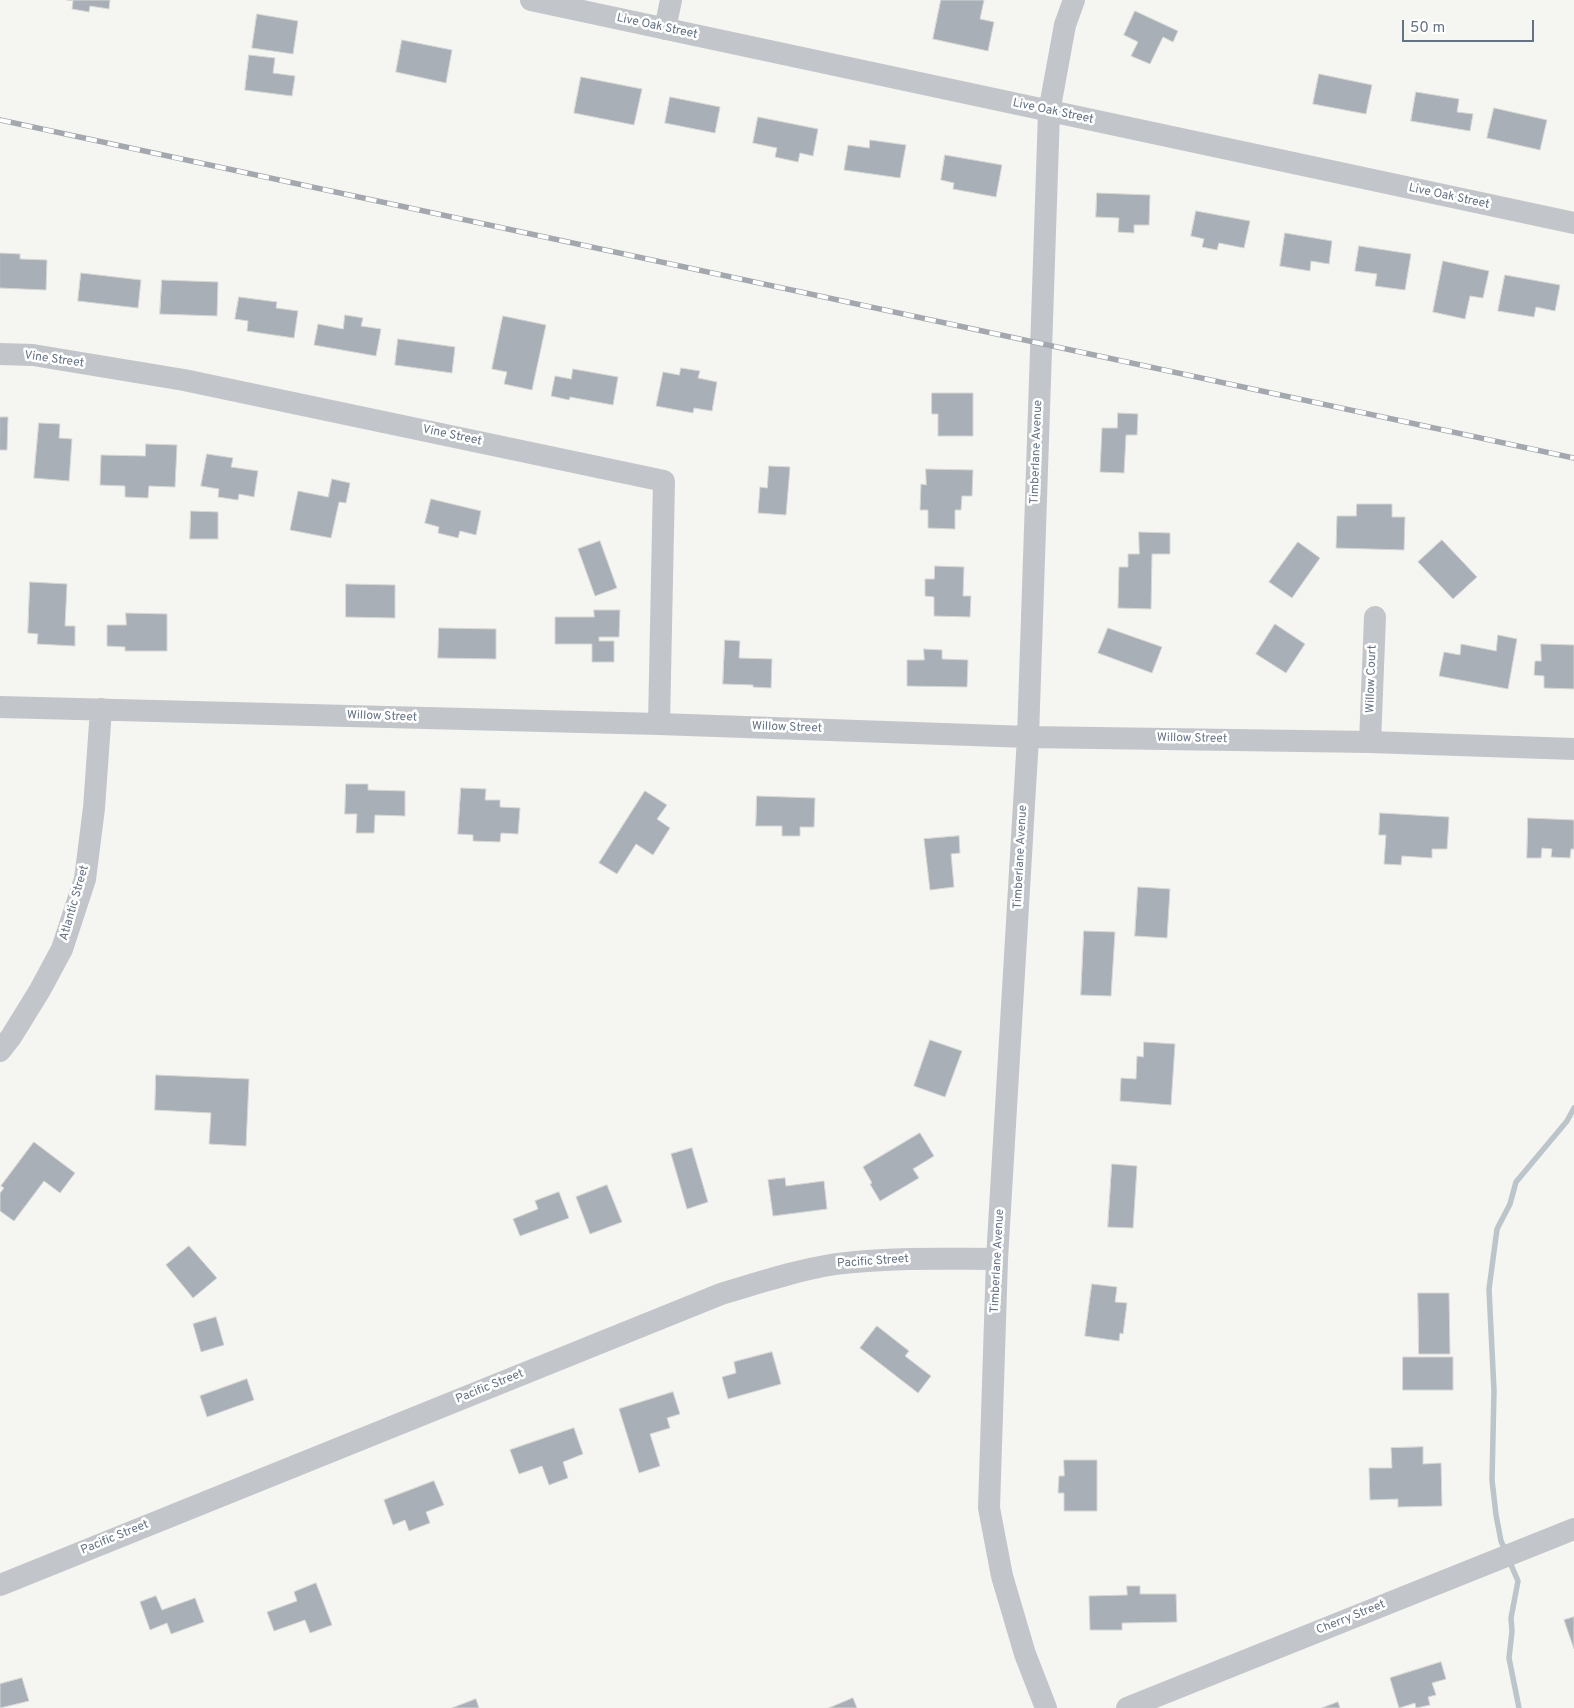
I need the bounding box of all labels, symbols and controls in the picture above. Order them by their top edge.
scale bar [1404,10,1536,42]
street label: Live Oak Street [615,11,699,43]
text: 50 m [1410,19,1445,38]
street label: Live Oak Street [1011,96,1095,128]
street label: Live Oak Street [1407,181,1491,213]
street label: Vine Street [23,349,85,371]
street label: Timberlane Avenue [1028,400,1046,504]
street label: Vine Street [421,423,483,449]
street label: Willow Court [1364,645,1380,713]
street label: Willow Street [347,709,417,725]
street label: Willow Street [752,720,822,736]
street label: Willow Street [1157,731,1227,747]
street label: Timberlane Avenue [1011,805,1031,909]
street label: Atlantic Street [57,864,93,942]
street label: Timberlane Avenue [988,1209,1008,1313]
street label: Pacific Street [837,1252,909,1272]
street label: Pacific Street [454,1367,526,1407]
street label: Pacific Street [79,1518,151,1558]
street label: Cherry Street [1315,1598,1387,1638]

